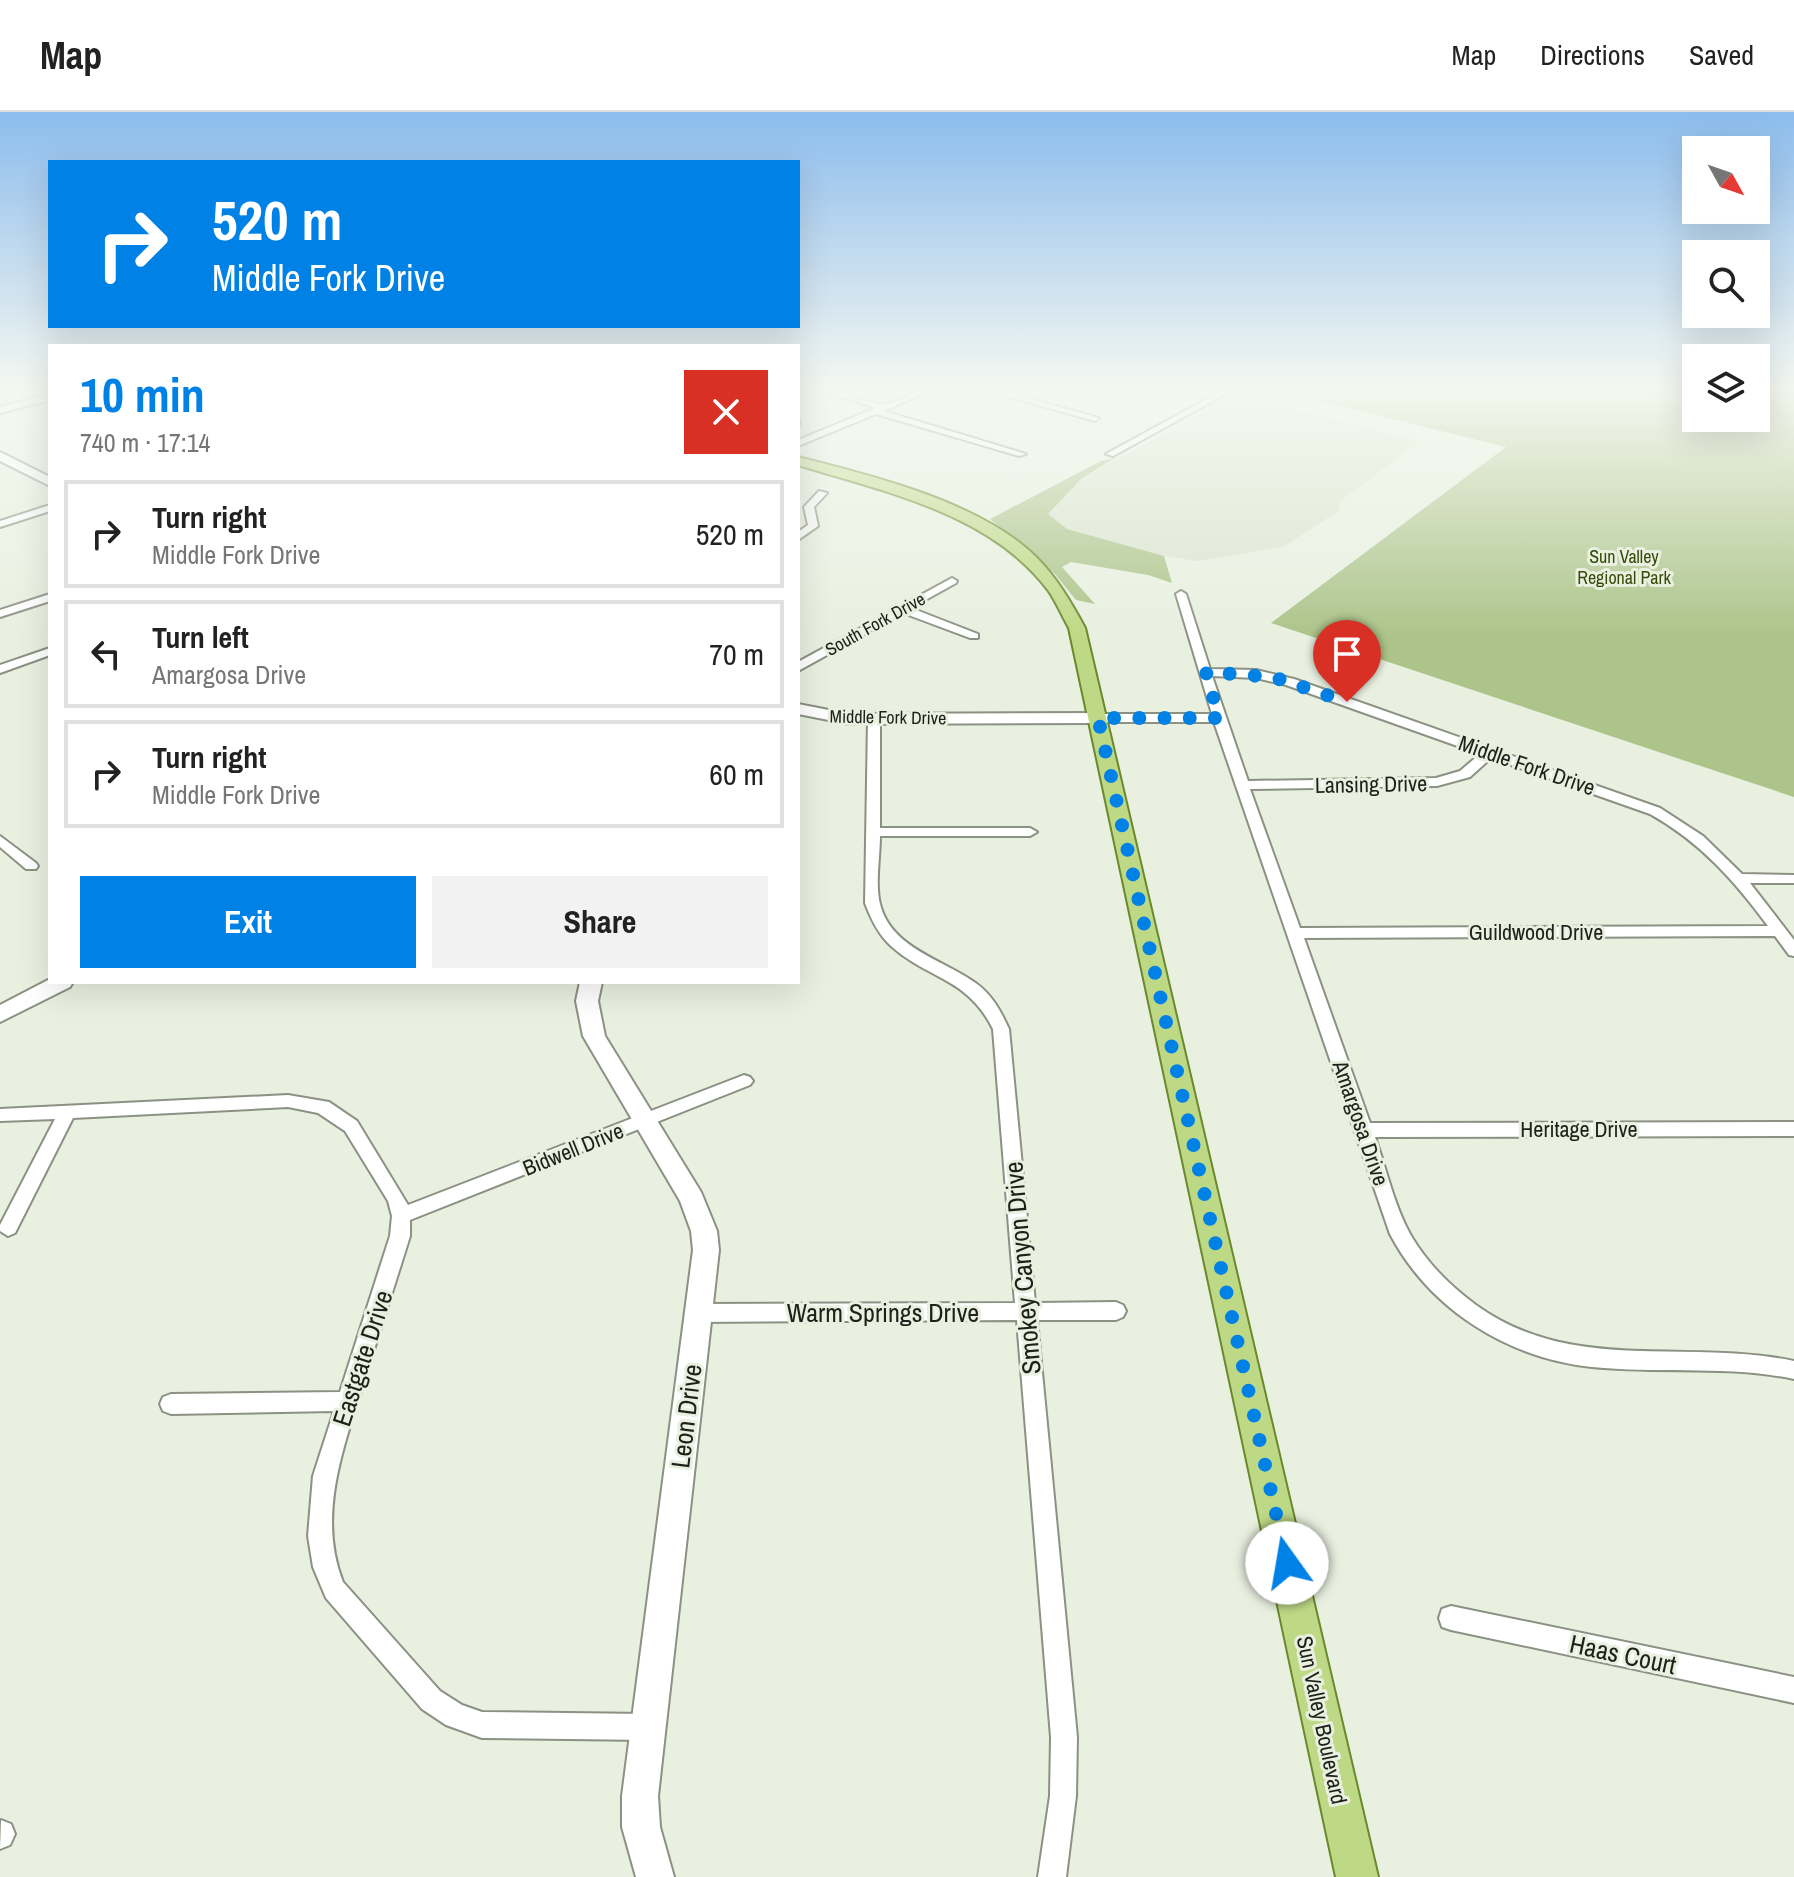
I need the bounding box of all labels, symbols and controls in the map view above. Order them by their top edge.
text: Map [40,30,102,81]
text: Map [1452,36,1496,74]
text: Directions [1540,36,1645,74]
text: Saved [1689,36,1754,74]
north arrow [1682,136,1770,224]
map controls [1682,136,1770,432]
text: 520 m [212,182,342,257]
icon: right [80,192,184,296]
button: search [1682,240,1770,328]
text: Middle Fork Drive [212,254,445,302]
button: layers [1682,344,1770,432]
text: 10 min [80,362,205,427]
button: close [684,370,768,454]
text: 740 m · 17:14 [80,425,210,460]
text: Turn right [152,497,266,537]
icon: right [84,512,128,556]
text: 520 m [696,514,764,554]
text: Middle Fork Drive [152,537,320,572]
park label: Sun Valley Regional Park [1577,544,1671,590]
street label: South Fork Drive [820,586,930,662]
text: Turn left [152,617,249,657]
pin [1313,620,1381,702]
icon: left [84,632,128,676]
icon: arrive [1325,632,1369,676]
text: 70 m [709,634,764,674]
text: Amargosa Drive [152,657,306,692]
street label: Middle Fork Drive [830,703,946,731]
street label: Middle Fork Drive [1455,728,1599,802]
text: Turn right [152,737,266,777]
icon: right [84,752,128,796]
text: 60 m [709,754,764,794]
street label: Lansing Drive [1315,768,1427,800]
text: Middle Fork Drive [152,777,320,812]
button: Exit [80,876,416,968]
button: Share [432,876,768,968]
street label: Guildwood Drive [1469,917,1603,947]
street label: Amargosa Drive [1325,1056,1396,1190]
street label: Heritage Drive [1520,1114,1638,1144]
street label: Bidwell Drive [518,1115,628,1183]
street label: Smokey Canyon Drive [995,1160,1049,1376]
street label: Eastgate Drive [324,1286,400,1430]
street label: Warm Springs Drive [787,1295,979,1330]
street label: Leon Drive [662,1362,710,1470]
position arrow [1245,1521,1329,1605]
street label: Haas Court [1567,1626,1679,1682]
street label: Sun Valley Boulevard [1290,1633,1354,1807]

